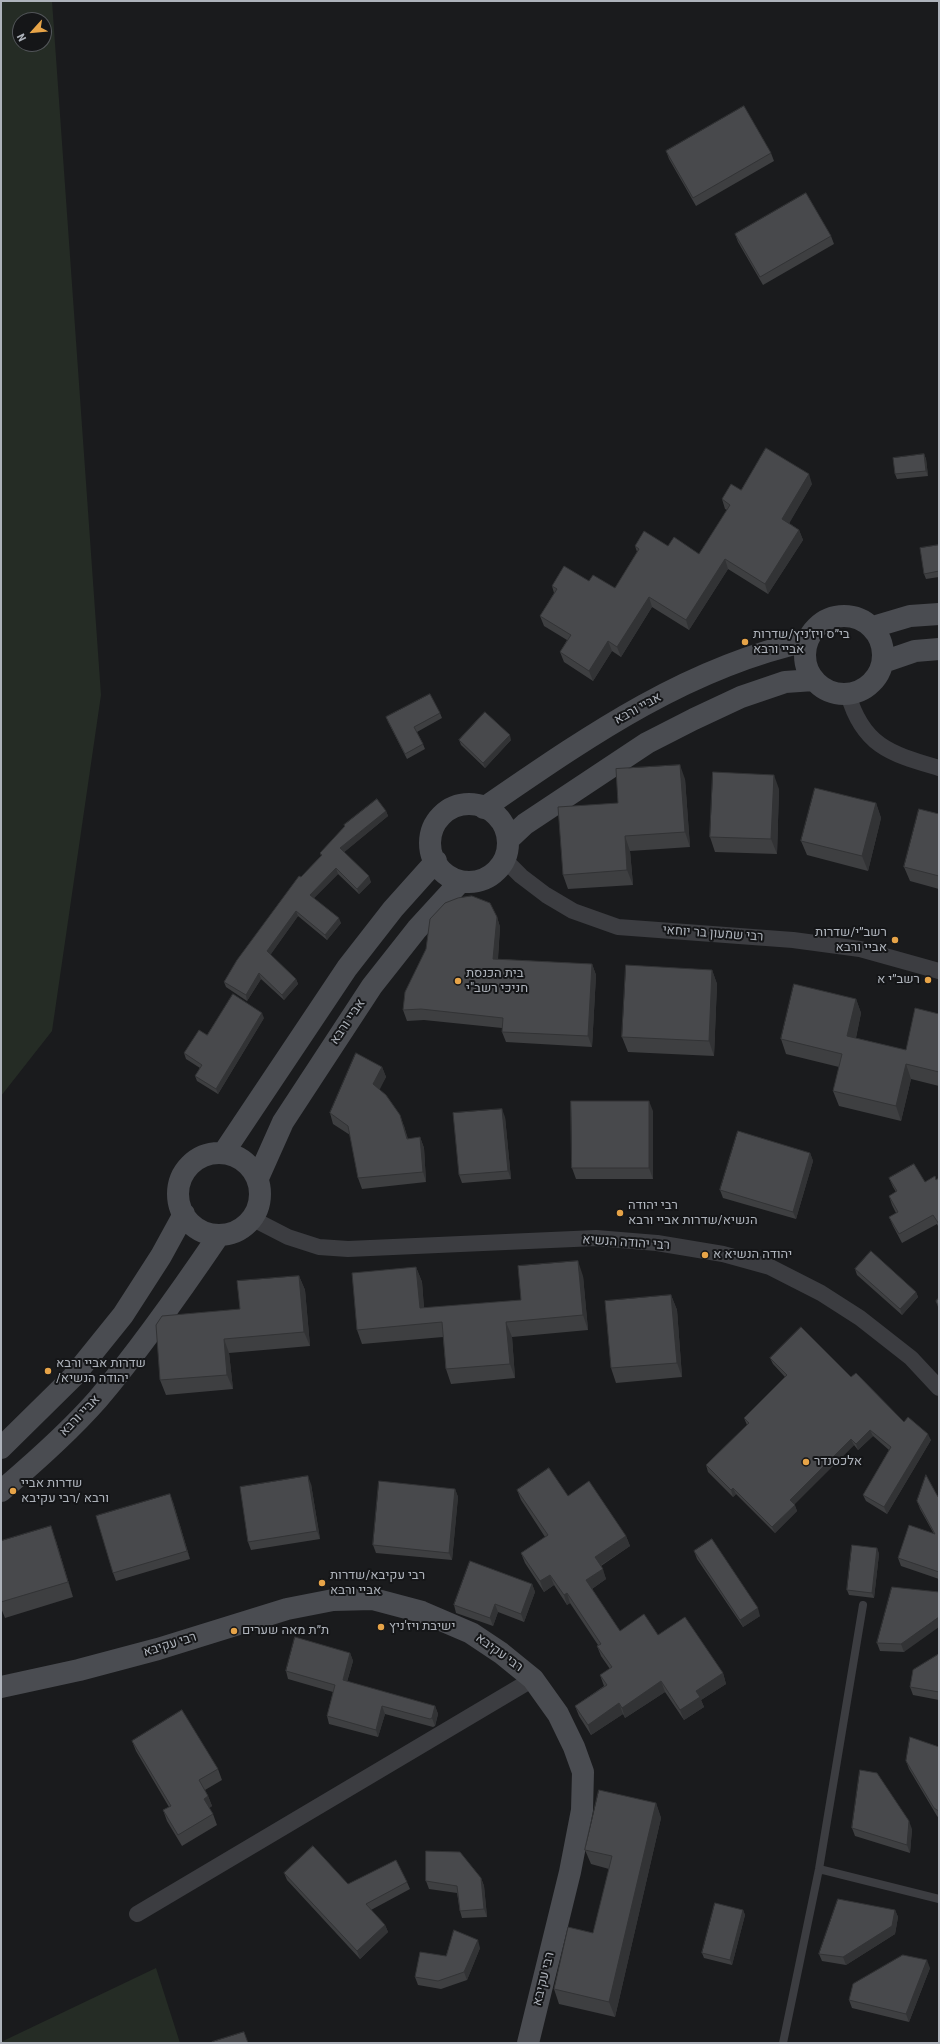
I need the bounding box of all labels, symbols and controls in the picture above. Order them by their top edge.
north arrow [12,12,52,52]
text: N [14,31,29,43]
place label: בי״ס ויז׳ניץ/שדרות אביי ורבא [753,627,850,658]
marker: בי״ס ויז׳ניץ/שדרות אביי ורבא [740,637,750,647]
street label: אביי ורבא [612,690,664,728]
street label: רבי שמעון בר יוחאי [662,923,764,945]
place label: רשב״י/שדרות אביי ורבא [815,925,887,956]
marker: רשב״י/שדרות אביי ורבא [890,935,900,945]
place label: בית הכנסת חניכי רשב"י [466,966,528,997]
place label: רשב״י א [877,972,920,988]
marker: רשב״י א [923,975,933,985]
marker: בית הכנסת חניכי רשב"י [453,976,463,986]
street label: אביי ורבא [327,996,369,1048]
place label: רבי יהודה הנשיא/שדרות אביי ורבא [628,1198,758,1229]
marker: רבי יהודה הנשיא/שדרות אביי ורבא [615,1208,625,1218]
street label: רבי יהודה הנשיא [582,1232,670,1254]
place label: יהודה הנשיא א [713,1247,792,1263]
marker: יהודה הנשיא א [700,1250,710,1260]
place label: שדרות אביי ורבא /יהודה הנשיא [56,1356,146,1387]
marker: שדרות אביי ורבא /יהודה הנשיא [43,1366,53,1376]
street label: אביי ורבא [57,1392,103,1440]
place label: אלכסנדר [814,1454,862,1470]
marker: אלכסנדר [801,1457,811,1467]
place label: שדרות אביי ורבא /רבי עקיבא [21,1476,109,1507]
marker: שדרות אביי ורבא /רבי עקיבא [8,1486,18,1496]
place label: רבי עקיבא/שדרות אביי ורבא [330,1568,425,1599]
marker: רבי עקיבא/שדרות אביי ורבא [317,1578,327,1588]
place label: ישיבת ויז'ניץ [389,1619,455,1635]
marker: ישיבת ויז'ניץ [376,1622,386,1632]
place label: ת״ת מאה שערים [242,1623,329,1639]
marker: ת״ת מאה שערים [229,1626,239,1636]
street label: רבי עקיבא [141,1630,199,1660]
street label: רבי עקיבא [472,1631,526,1675]
street label: רבי עקיבא [530,1951,558,2007]

